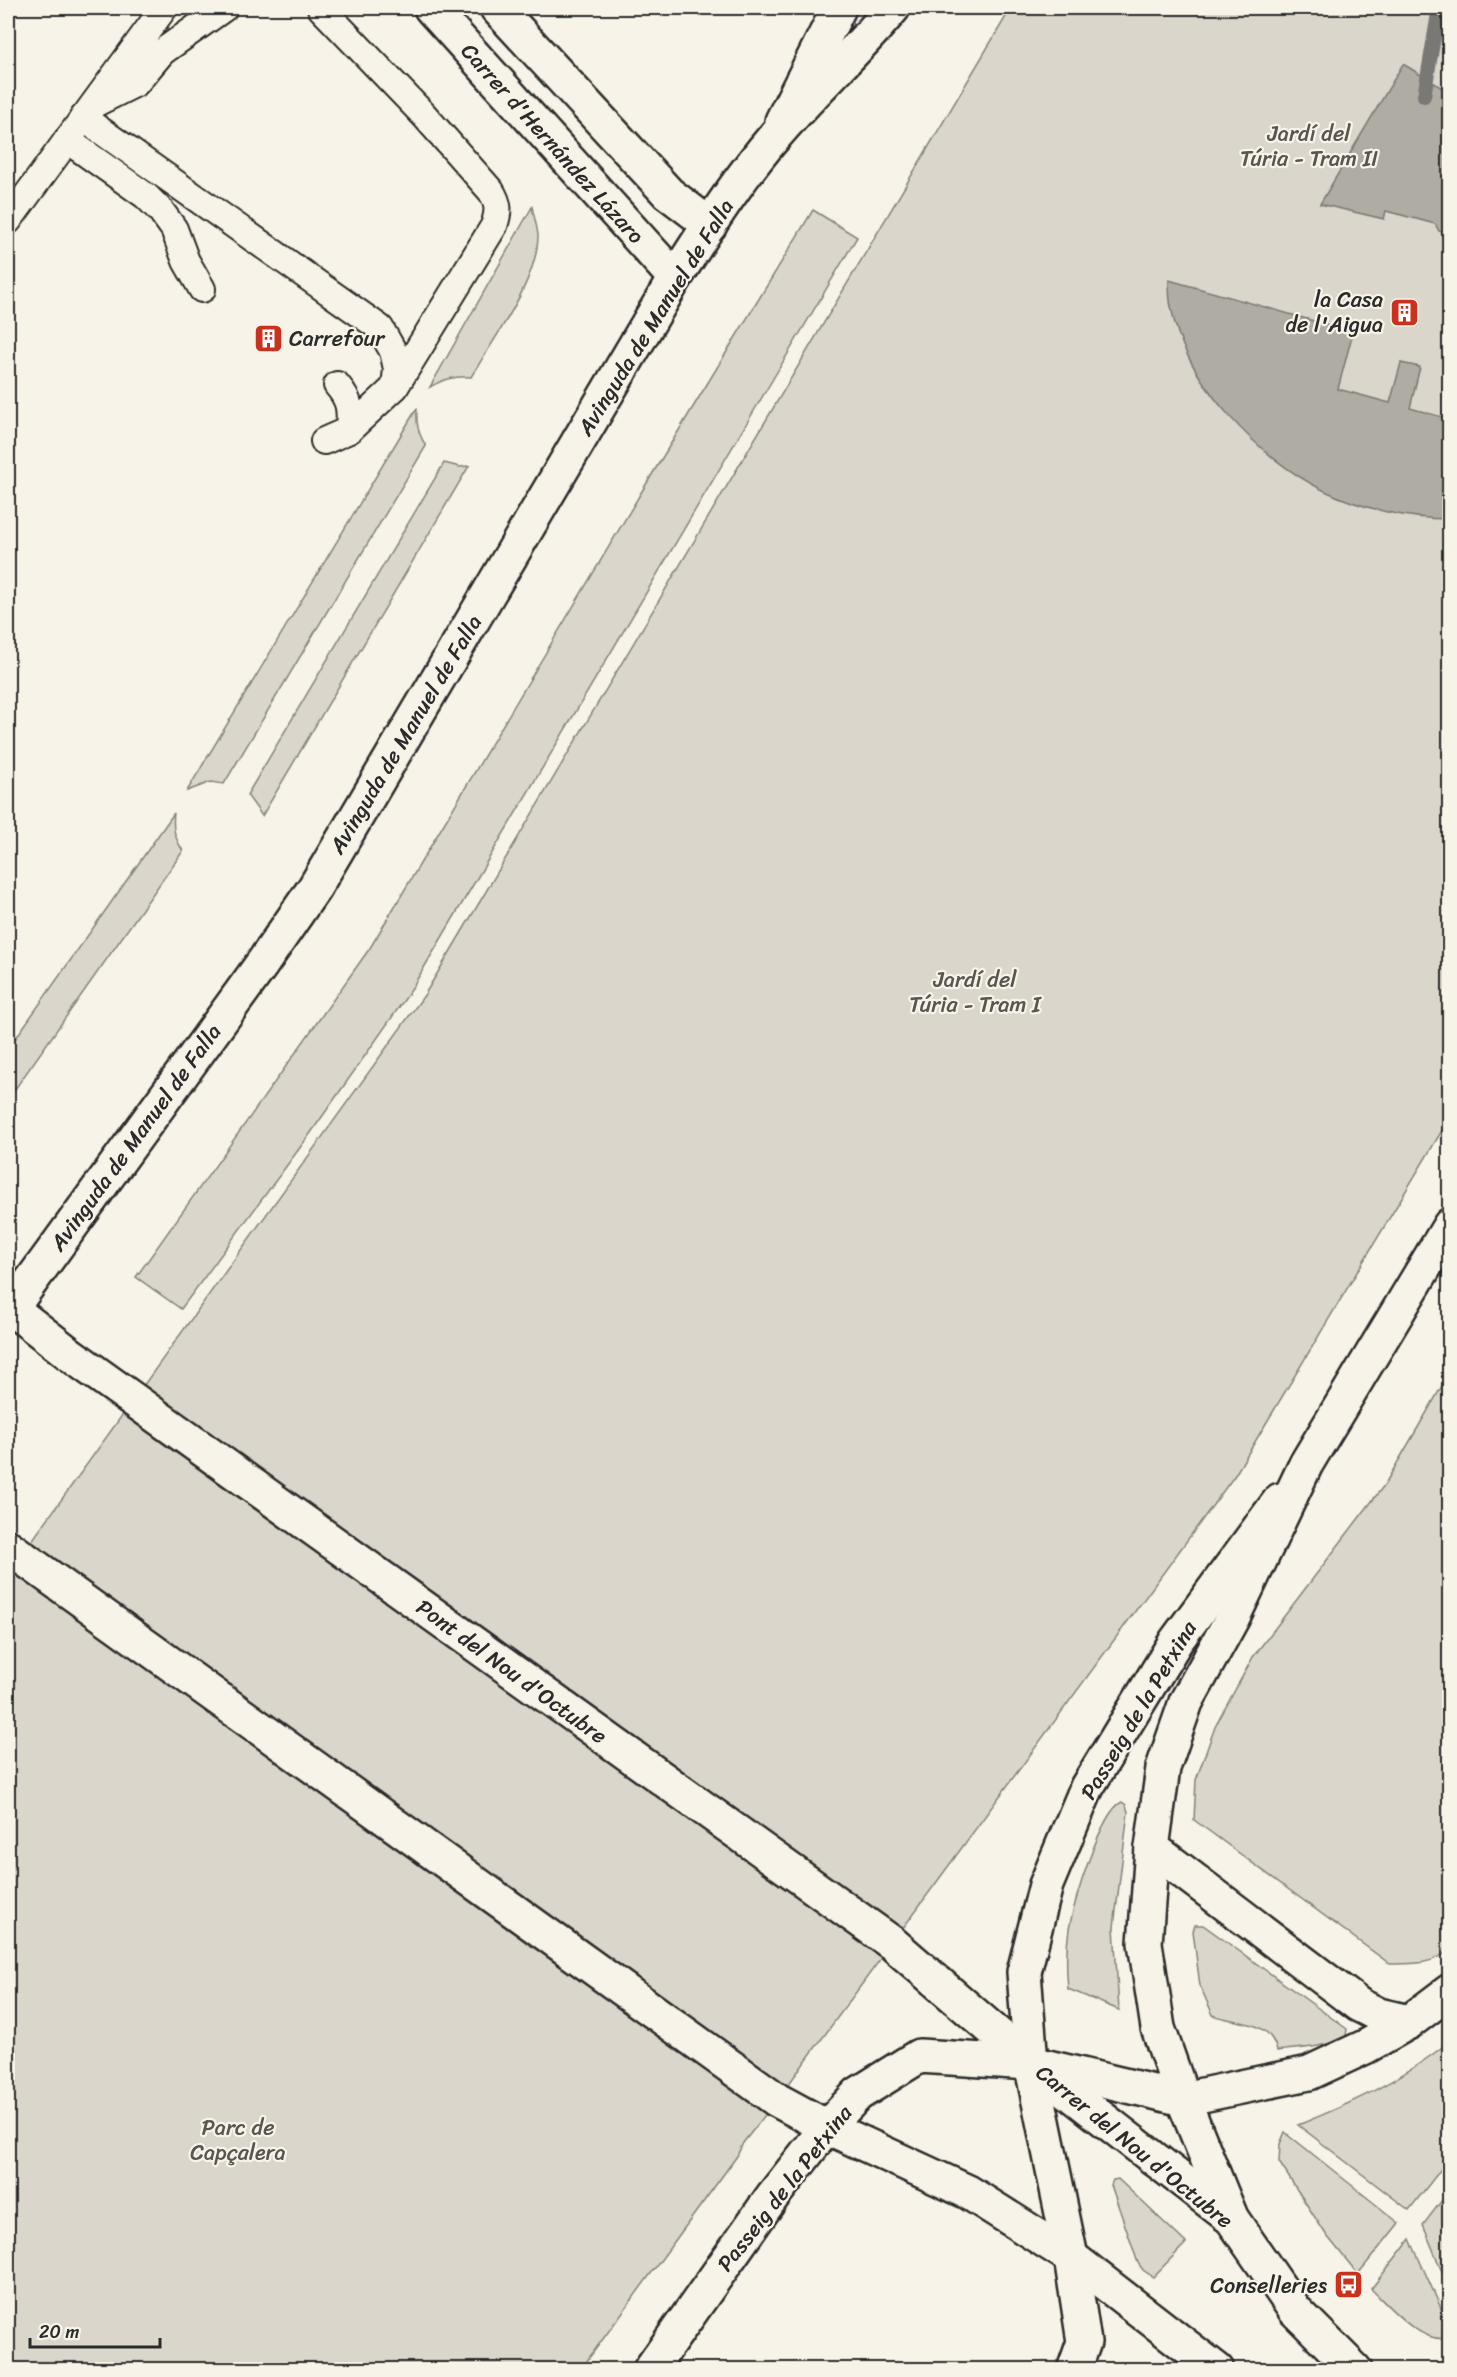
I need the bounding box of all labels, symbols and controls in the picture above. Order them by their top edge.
street label: Carrer d'Hernández Lázaro [451,34,654,253]
park label: Jardí del Túria - Tram II [1240,114,1378,178]
street label: Avinguda de Manuel de Falla [566,191,744,445]
place label: la Casa de l'Aigua [1285,280,1383,344]
building icon: la Casa de l'Aigua [1388,296,1420,328]
place label: Carrefour [289,319,386,358]
building icon: Carrefour [252,322,284,354]
street label: Avinguda de Manuel de Falla [318,607,493,862]
park label: Jardí del Túria - Tram I [909,960,1042,1024]
street label: Avinguda de Manuel de Falla [39,1015,232,1260]
street label: Pont del Nou d'Octubre [408,1588,616,1754]
street label: Passeig de la Petxina [1069,1612,1208,1808]
street label: Carrer del Nou d'Octubre [1027,2054,1242,2239]
street label: Passeig de la Petxina [706,2095,863,2281]
park label: Parc de Capçalera [190,2108,286,2172]
place label: Conselleries [1210,2266,1327,2305]
bus stop icon: Conselleries [1332,2269,1364,2301]
scale bar [30,2311,160,2349]
text: 20 m [39,2316,79,2348]

